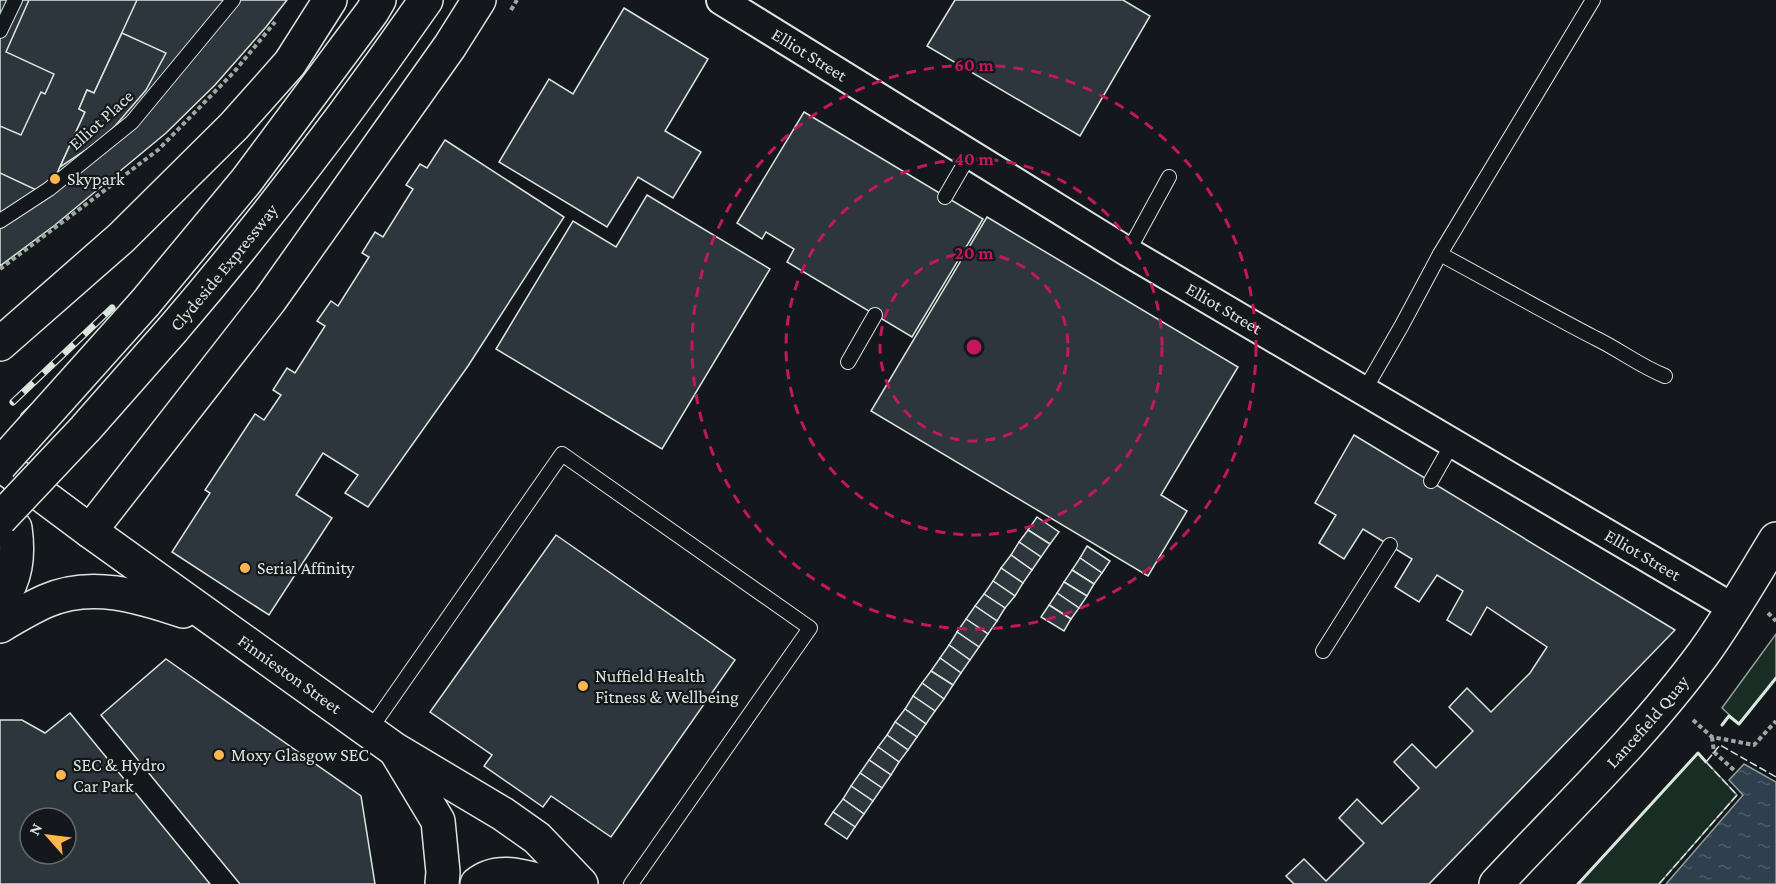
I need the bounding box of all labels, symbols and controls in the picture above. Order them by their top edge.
street label: Elliot Street [768,24,851,86]
text: 60 m [954,55,994,75]
street label: Elliot Place [65,86,137,154]
text: 40 m [954,149,994,169]
place label: Skypark [67,169,125,189]
marker: Skypark [48,172,62,186]
street label: Clydeside Expressway [166,199,282,335]
text: 20 m [955,243,994,263]
street label: Elliot Street [1182,278,1266,339]
centre of rings [964,337,984,357]
street label: Elliot Street [1601,525,1685,585]
place label: Serial Affinity [257,558,355,578]
marker: Serial Affinity [238,561,252,575]
street label: Finnieston Street [234,630,346,719]
place label: Nuffield Health Fitness & Wellbeing [595,666,739,707]
street label: Lancefield Quay [1602,671,1693,772]
marker: Nuffield Health Fitness & Wellbeing [576,679,590,693]
place label: Moxy Glasgow SEC [231,745,369,765]
marker: Moxy Glasgow SEC [212,748,226,762]
place label: SEC & Hydro Car Park [73,755,165,796]
marker: SEC & Hydro Car Park [54,768,68,782]
north arrow [18,806,78,866]
text: N [25,820,45,838]

